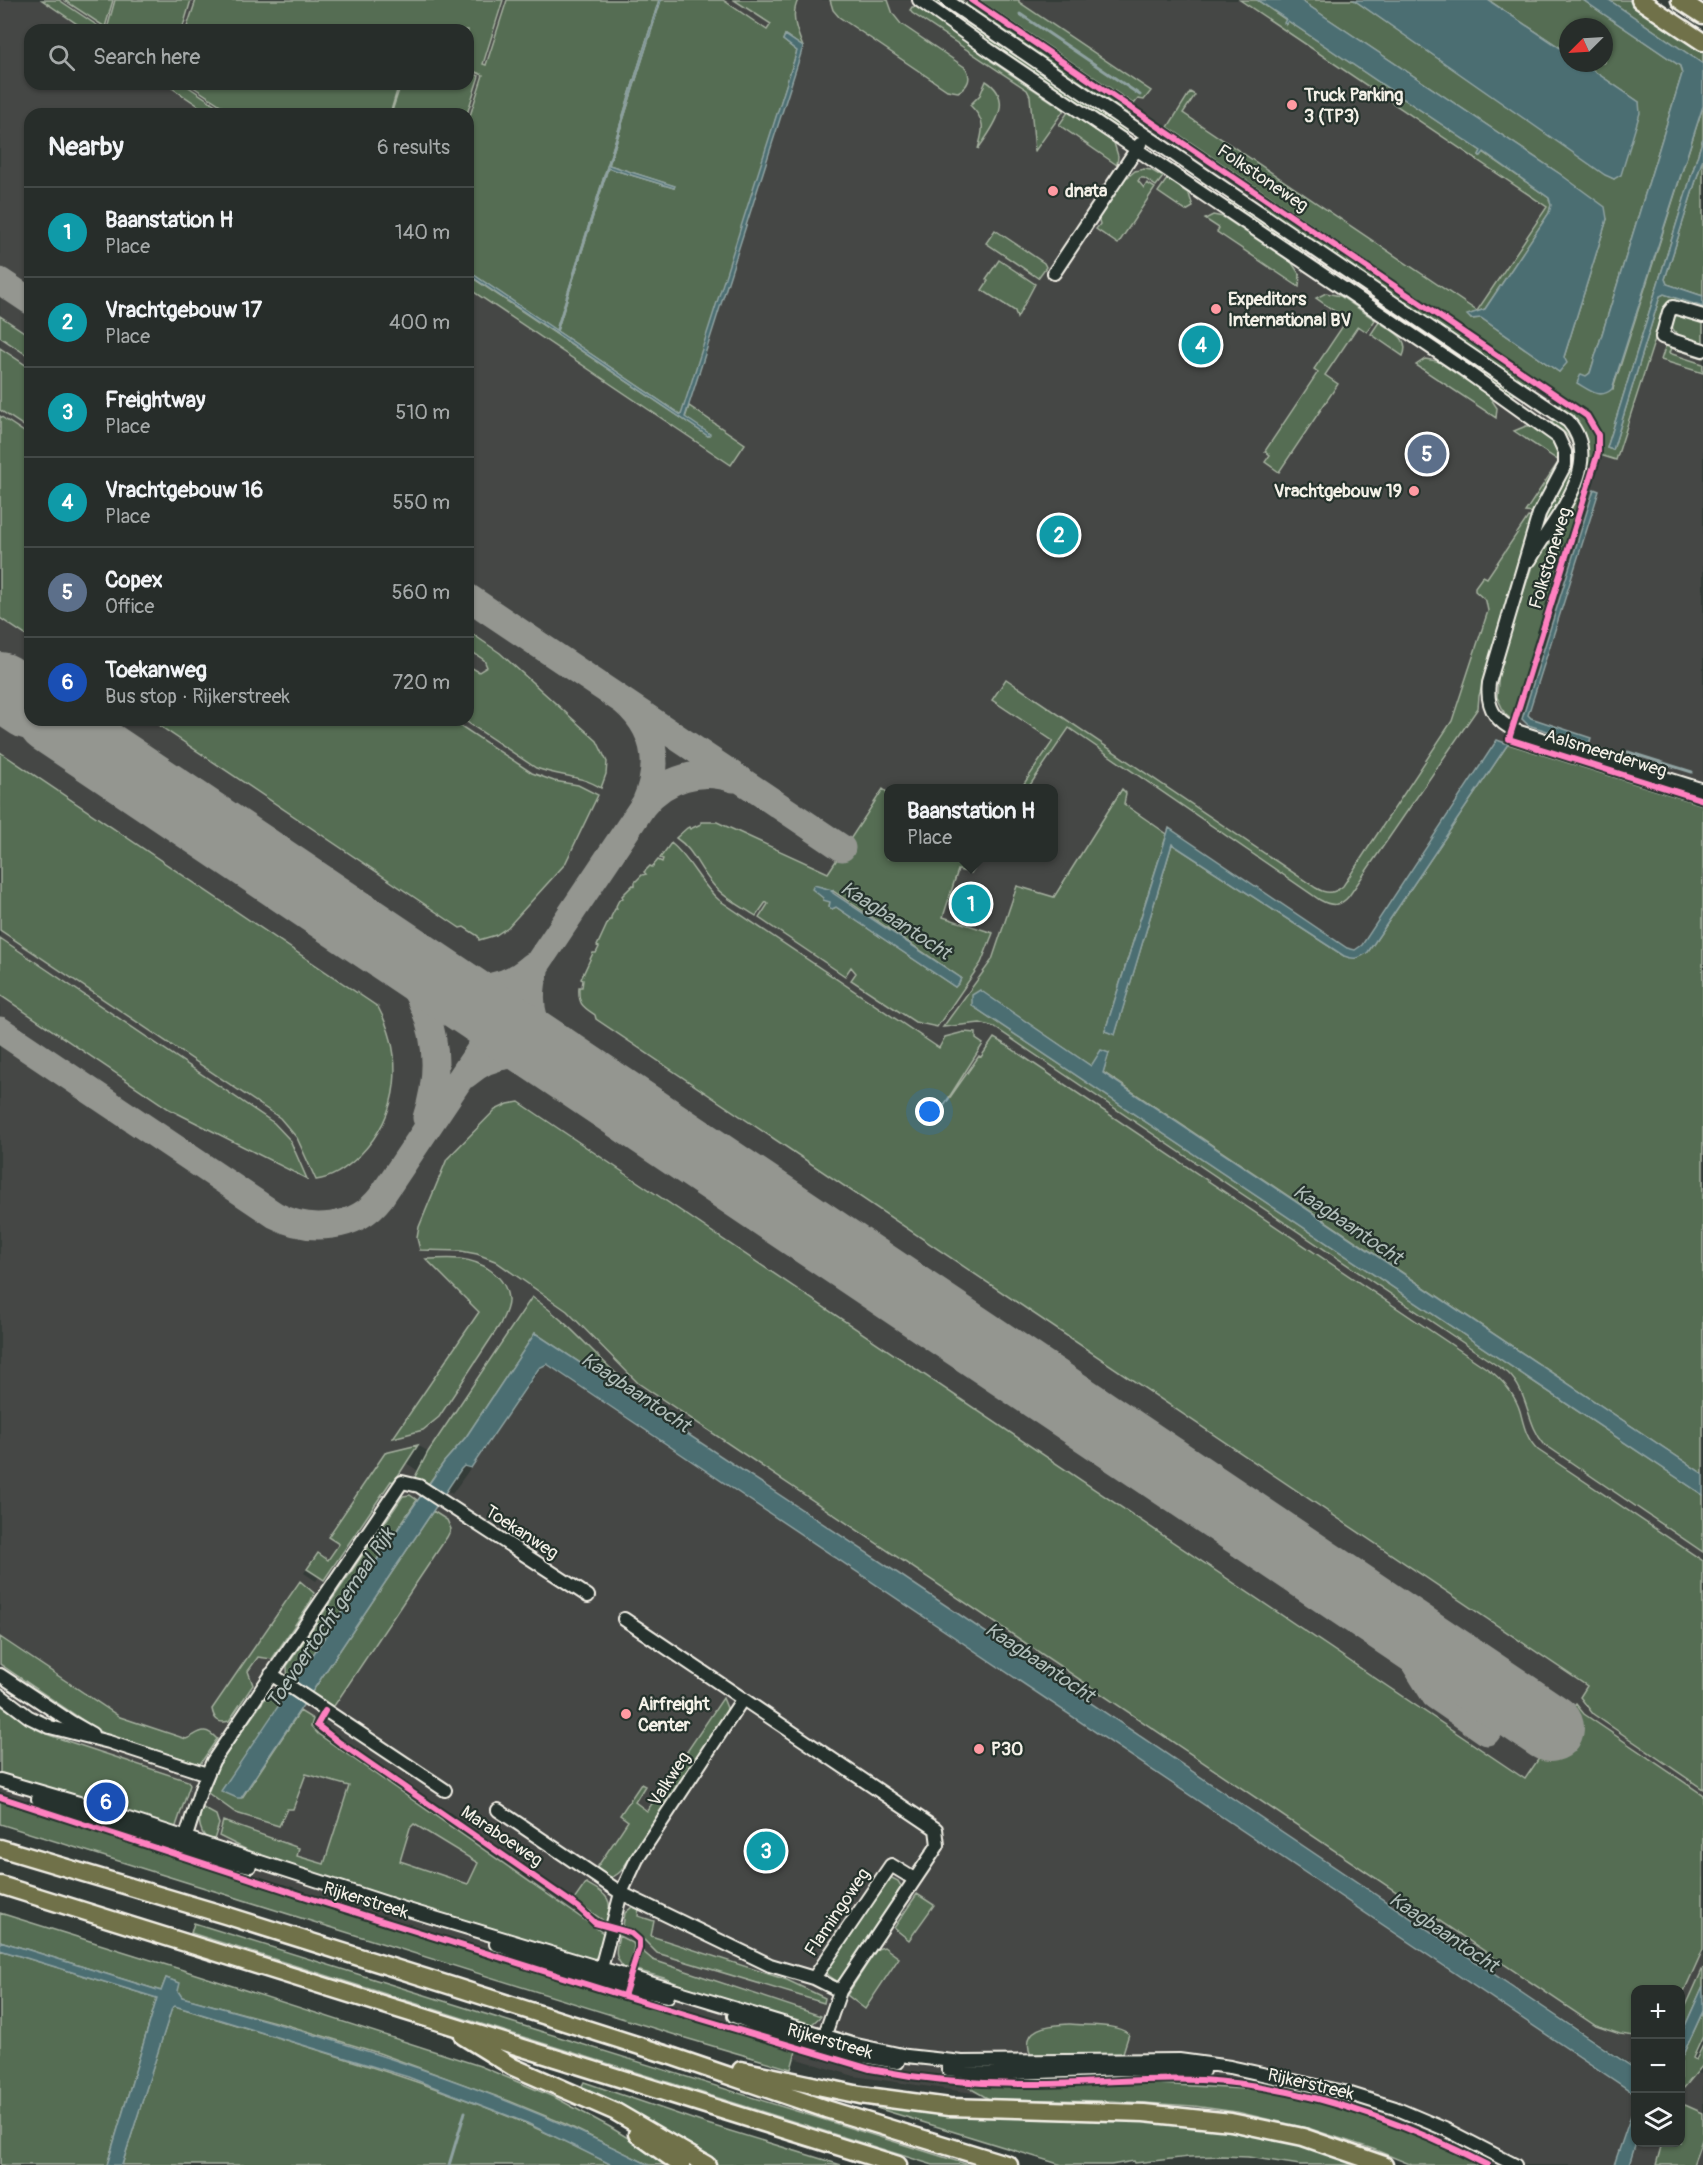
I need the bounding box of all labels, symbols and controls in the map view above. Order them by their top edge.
north arrow [1559,18,1613,72]
search box [24,24,474,90]
icon: search [45,41,78,74]
text: Search here [93,43,200,71]
place label: Truck Parking 3 (TP3) [1303,84,1403,128]
marker: Truck Parking 3 (TP3) [1285,98,1299,112]
text: Nearby [48,131,124,163]
text: 6 results [377,135,450,160]
street label: Folkstoneweg [1213,139,1313,217]
place label: dnata [1065,180,1108,203]
marker: dnata [1046,184,1060,198]
text: Baanstation H [105,206,233,234]
text: 1 [64,220,71,245]
text: 140 m [395,220,450,245]
text: Place [105,234,150,259]
place label: Expeditors International BV [1228,288,1352,332]
text: Vrachtgebouw 17 [105,296,262,324]
marker: Expeditors International BV [1209,302,1223,316]
text: 2 [62,310,73,335]
text: 400 m [389,310,450,335]
pin: 4 [1182,322,1220,368]
text: Place [105,324,150,349]
text: Freightway [105,386,205,414]
text: 3 [62,400,73,425]
text: 510 m [396,400,450,425]
text: Place [105,414,150,439]
pin: 5 [1408,432,1446,476]
text: Vrachtgebouw 16 [105,476,263,504]
place label: Vrachtgebouw 19 [1274,480,1402,503]
marker: Vrachtgebouw 19 [1407,484,1421,498]
text: 4 [62,490,73,515]
text: 550 m [393,490,450,515]
text: Place [105,504,150,529]
street label: Folkstoneweg [1524,504,1577,612]
pin: 2 [1040,512,1078,558]
text: Copex [105,566,163,594]
text: 5 [62,580,73,605]
text: 560 m [392,580,450,605]
text: Office [105,594,154,619]
text: Toekanweg [105,656,207,684]
text: 6 [62,670,73,695]
text: 720 m [392,670,450,695]
text: Bus stop · Rijkerstreek [105,684,290,709]
street label: Aalsmeerderweg [1542,724,1670,783]
popup [884,784,1058,862]
text: Baanstation H [907,797,1035,825]
text: Place [907,825,952,850]
water label: Kaagbaantocht [836,876,957,966]
pin: 1 [952,882,990,926]
your location [915,1097,944,1126]
water label: Kaagbaantocht [1288,1179,1409,1271]
water label: Kaagbaantocht [576,1347,697,1439]
street label: Toekanweg [481,1500,563,1565]
water label: Toevoertocht gemaal Rijk [261,1522,401,1713]
water label: Kaagbaantocht [980,1617,1101,1709]
place label: Airfreight Center [638,1693,710,1737]
marker: Airfreight Center [619,1707,633,1721]
place label: P30 [991,1738,1023,1761]
marker: P30 [972,1742,986,1756]
street label: Valkweg [643,1747,696,1811]
pin: 6 [86,1780,126,1824]
street label: Maraboeweg [456,1801,547,1872]
pin: 3 [746,1828,786,1874]
street label: Flamingoweg [800,1864,875,1961]
street label: Rijkerstreek [320,1877,412,1924]
water label: Kaagbaantocht [1384,1887,1505,1979]
map controls [1631,1985,1685,2147]
button: + [1631,1985,1685,2039]
street label: Rijkerstreek [784,2018,876,2065]
button: − [1631,2039,1685,2093]
street label: Rijkerstreek [1265,2063,1357,2106]
button: layers [1631,2093,1685,2147]

